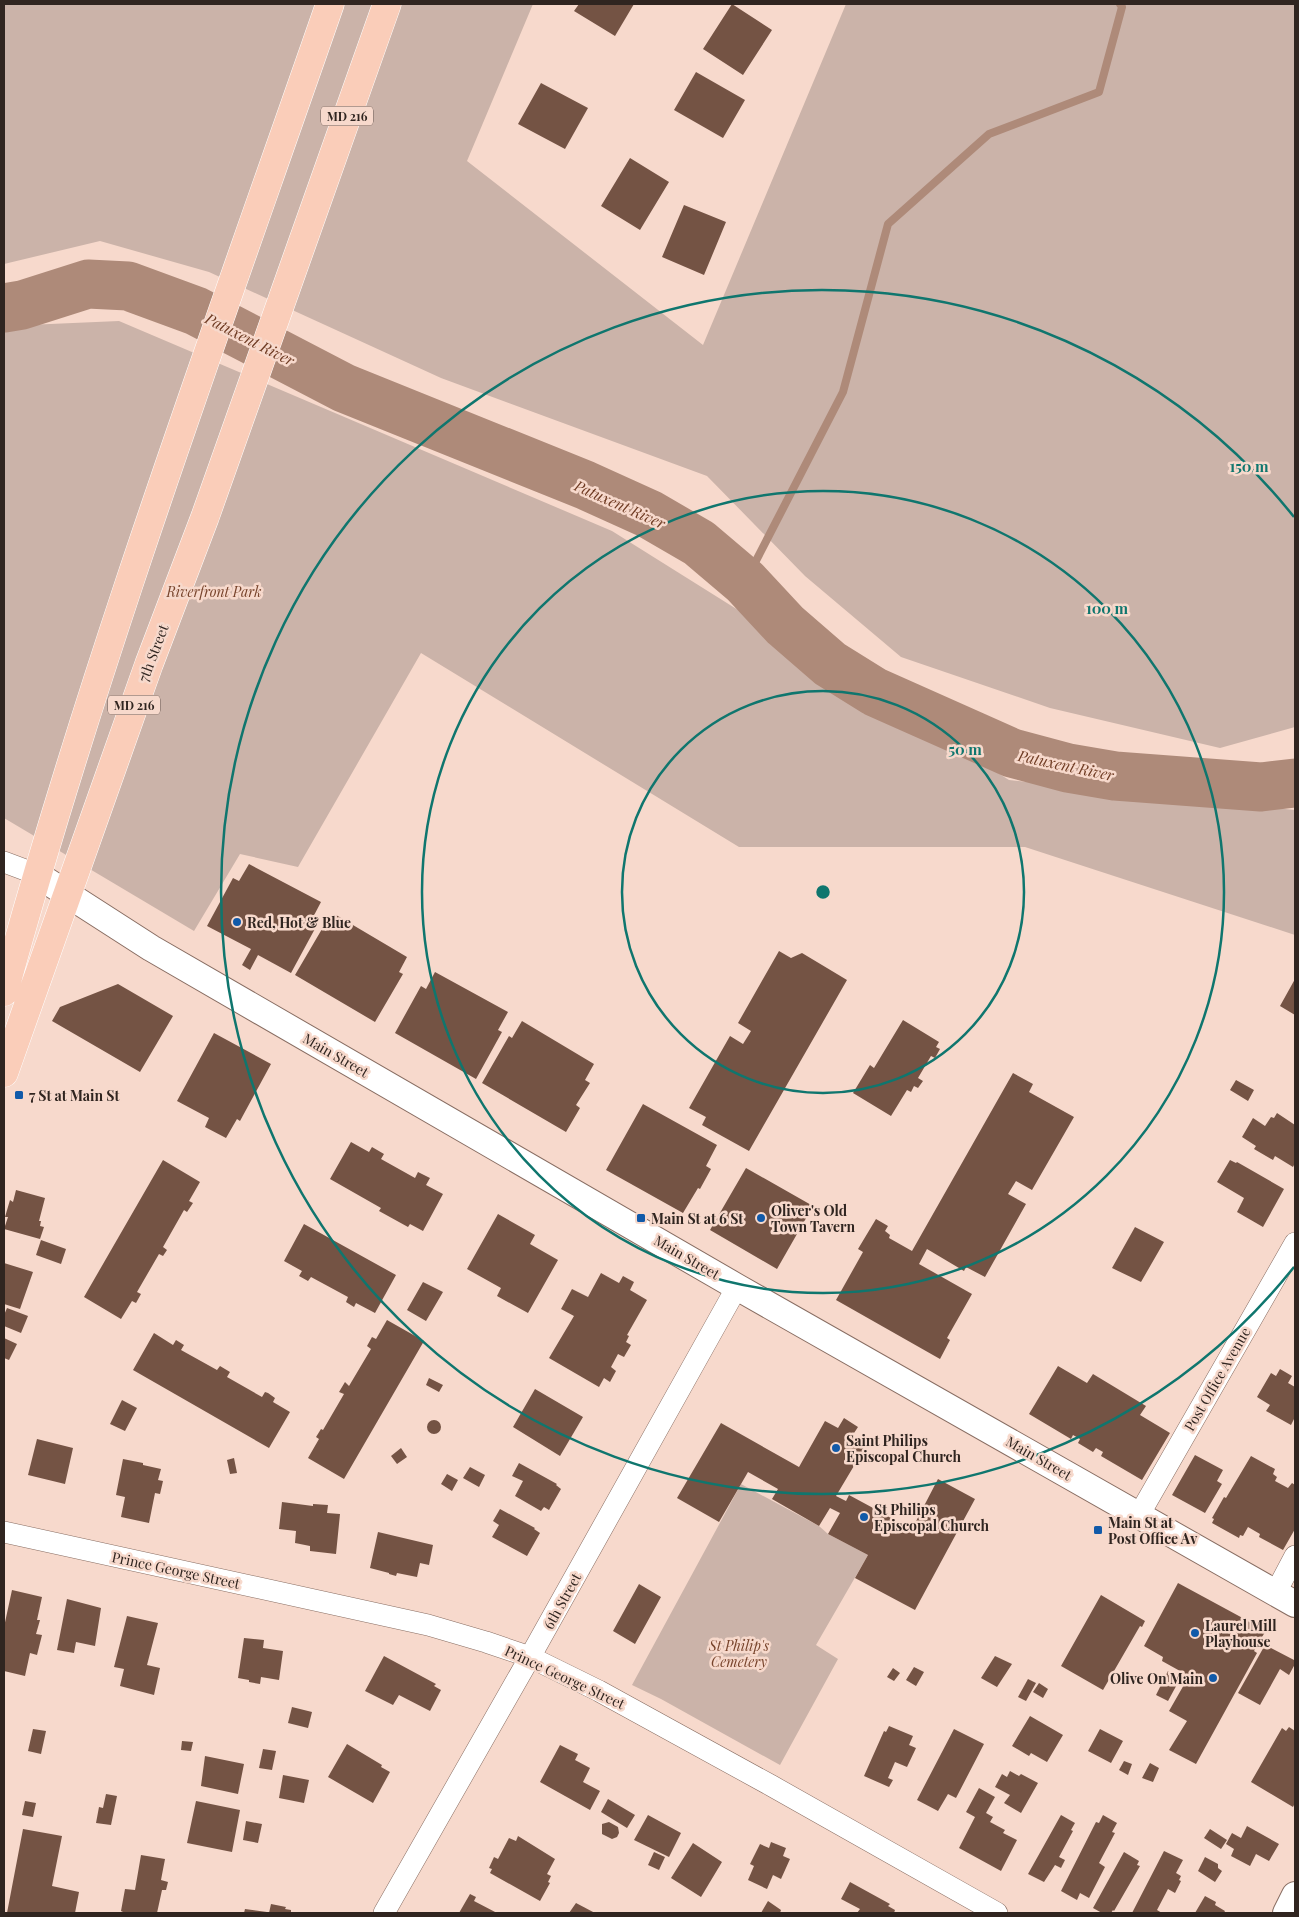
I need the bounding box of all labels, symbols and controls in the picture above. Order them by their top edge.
road number: MD 216 [321,106,373,125]
water label: Patuxent River [201,308,298,370]
text: 150 m [1229,456,1269,476]
water label: Patuxent River [571,475,669,533]
park label: Riverfront Park [166,582,261,601]
text: 100 m [1086,598,1129,618]
street label: 7th Street [133,621,173,684]
road number: MD 216 [108,696,160,714]
text: 50 m [948,739,982,759]
water label: Patuxent River [1015,745,1116,785]
centre of rings [814,883,832,901]
place label: Red, Hot & Blue [247,913,351,932]
marker: Red, Hot & Blue [231,916,243,928]
street label: Main Street [300,1029,373,1082]
place label: 7 St at Main St [29,1086,120,1105]
marker: 7 St at Main St [13,1089,25,1101]
place label: Oliver's Old Town Tavern [771,1201,856,1236]
place label: Main St at 6 St [651,1209,743,1228]
marker: Main St at 6 St [635,1212,647,1224]
marker: Oliver's Old Town Tavern [755,1212,767,1224]
street label: Main Street [651,1231,724,1284]
street label: Post Office Avenue [1180,1324,1254,1434]
place label: Saint Philips Episcopal Church [846,1431,961,1466]
street label: Main Street [1003,1432,1076,1485]
marker: Saint Philips Episcopal Church [830,1442,842,1454]
place label: St Philips Episcopal Church [874,1500,989,1535]
marker: St Philips Episcopal Church [858,1511,870,1523]
place label: Main St at Post Office Av [1108,1513,1198,1548]
marker: Main St at Post Office Av [1092,1524,1104,1536]
street label: Prince George Street [110,1547,243,1593]
street label: 6th Street [539,1569,586,1633]
place label: Laurel Mill Playhouse [1205,1616,1277,1651]
marker: Laurel Mill Playhouse [1189,1627,1201,1639]
park label: St Philip's Cemetery [708,1636,770,1671]
street label: Prince George Street [502,1641,629,1714]
place label: Olive On Main [1110,1669,1203,1688]
marker: Olive On Main [1207,1672,1219,1684]

